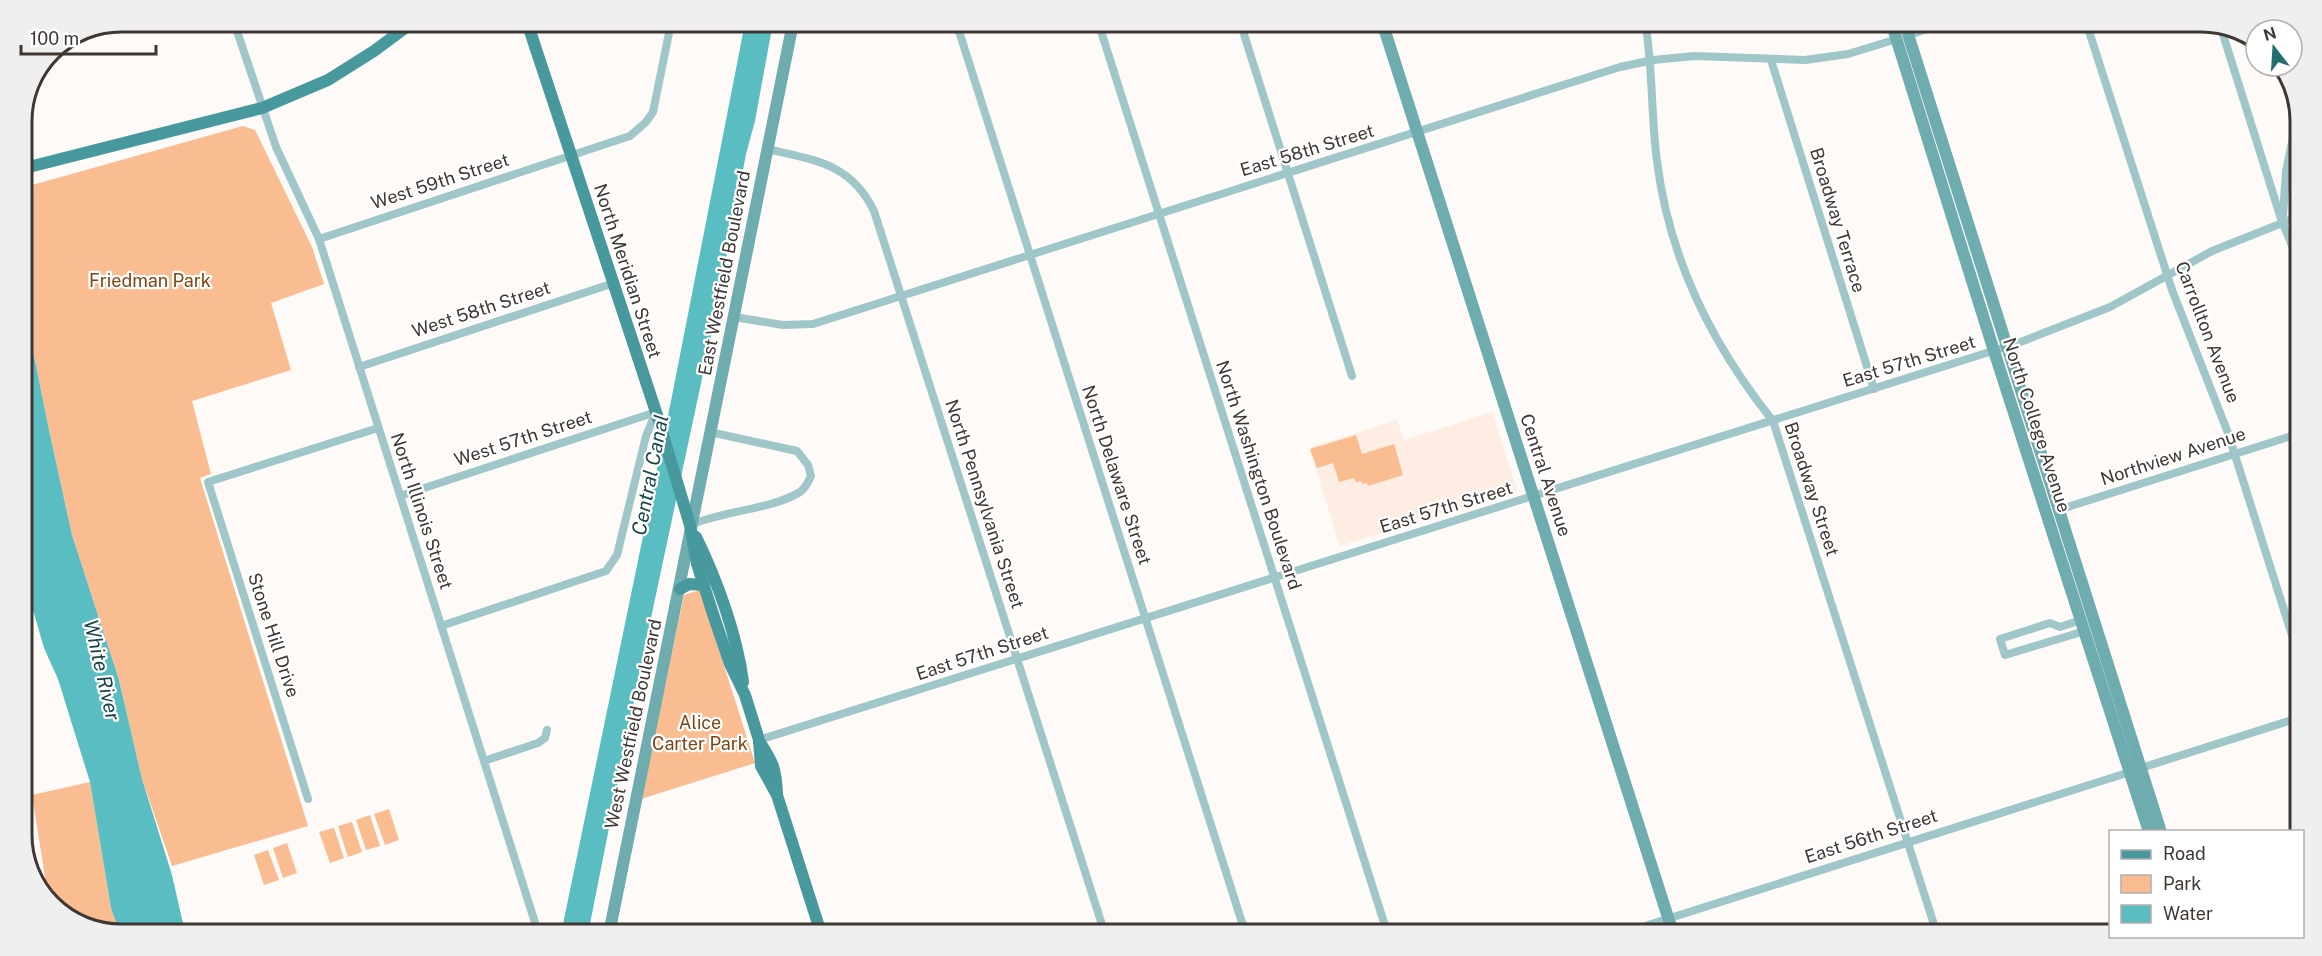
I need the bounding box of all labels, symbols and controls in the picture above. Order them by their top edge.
scale bar [21,18,156,56]
north arrow [2244,18,2304,78]
text: N [2261,23,2279,45]
text: 100 m [30,28,79,49]
street label: East 58th Street [1238,120,1376,180]
street label: Broadway Terrace [1806,145,1870,295]
street label: West 59th Street [368,149,512,213]
street label: East Westfield Boulevard [694,169,754,377]
street label: North Meridian Street [590,181,666,361]
street label: Carrollton Avenue [2171,258,2245,406]
park label: Friedman Park [89,270,211,291]
street label: West 58th Street [409,277,553,341]
street label: East 57th Street [1840,331,1978,391]
street label: North College Avenue [1999,335,2075,515]
street label: North Washington Boulevard [1212,358,1306,592]
street label: North Delaware Street [1078,383,1156,567]
street label: North Pennsylvania Street [941,397,1029,611]
street label: West 57th Street [452,406,594,470]
street label: Central Avenue [1516,411,1576,539]
water label: Central Canal [627,413,673,537]
street label: Broadway Street [1780,419,1844,559]
street label: Northview Avenue [2098,423,2248,489]
street label: North Illinois Street [387,430,457,592]
street label: East 57th Street [1377,477,1515,537]
street label: Stone Hill Drive [244,570,304,700]
water label: White River [79,617,125,723]
street label: West Westfield Boulevard [600,617,666,831]
street label: East 57th Street [913,622,1051,684]
park label: Alice Carter Park [652,712,748,754]
street label: East 56th Street [1802,805,1940,867]
legend [2109,830,2304,938]
text: Road [2163,843,2206,864]
text: Park [2163,873,2201,894]
text: Water [2163,903,2213,924]

